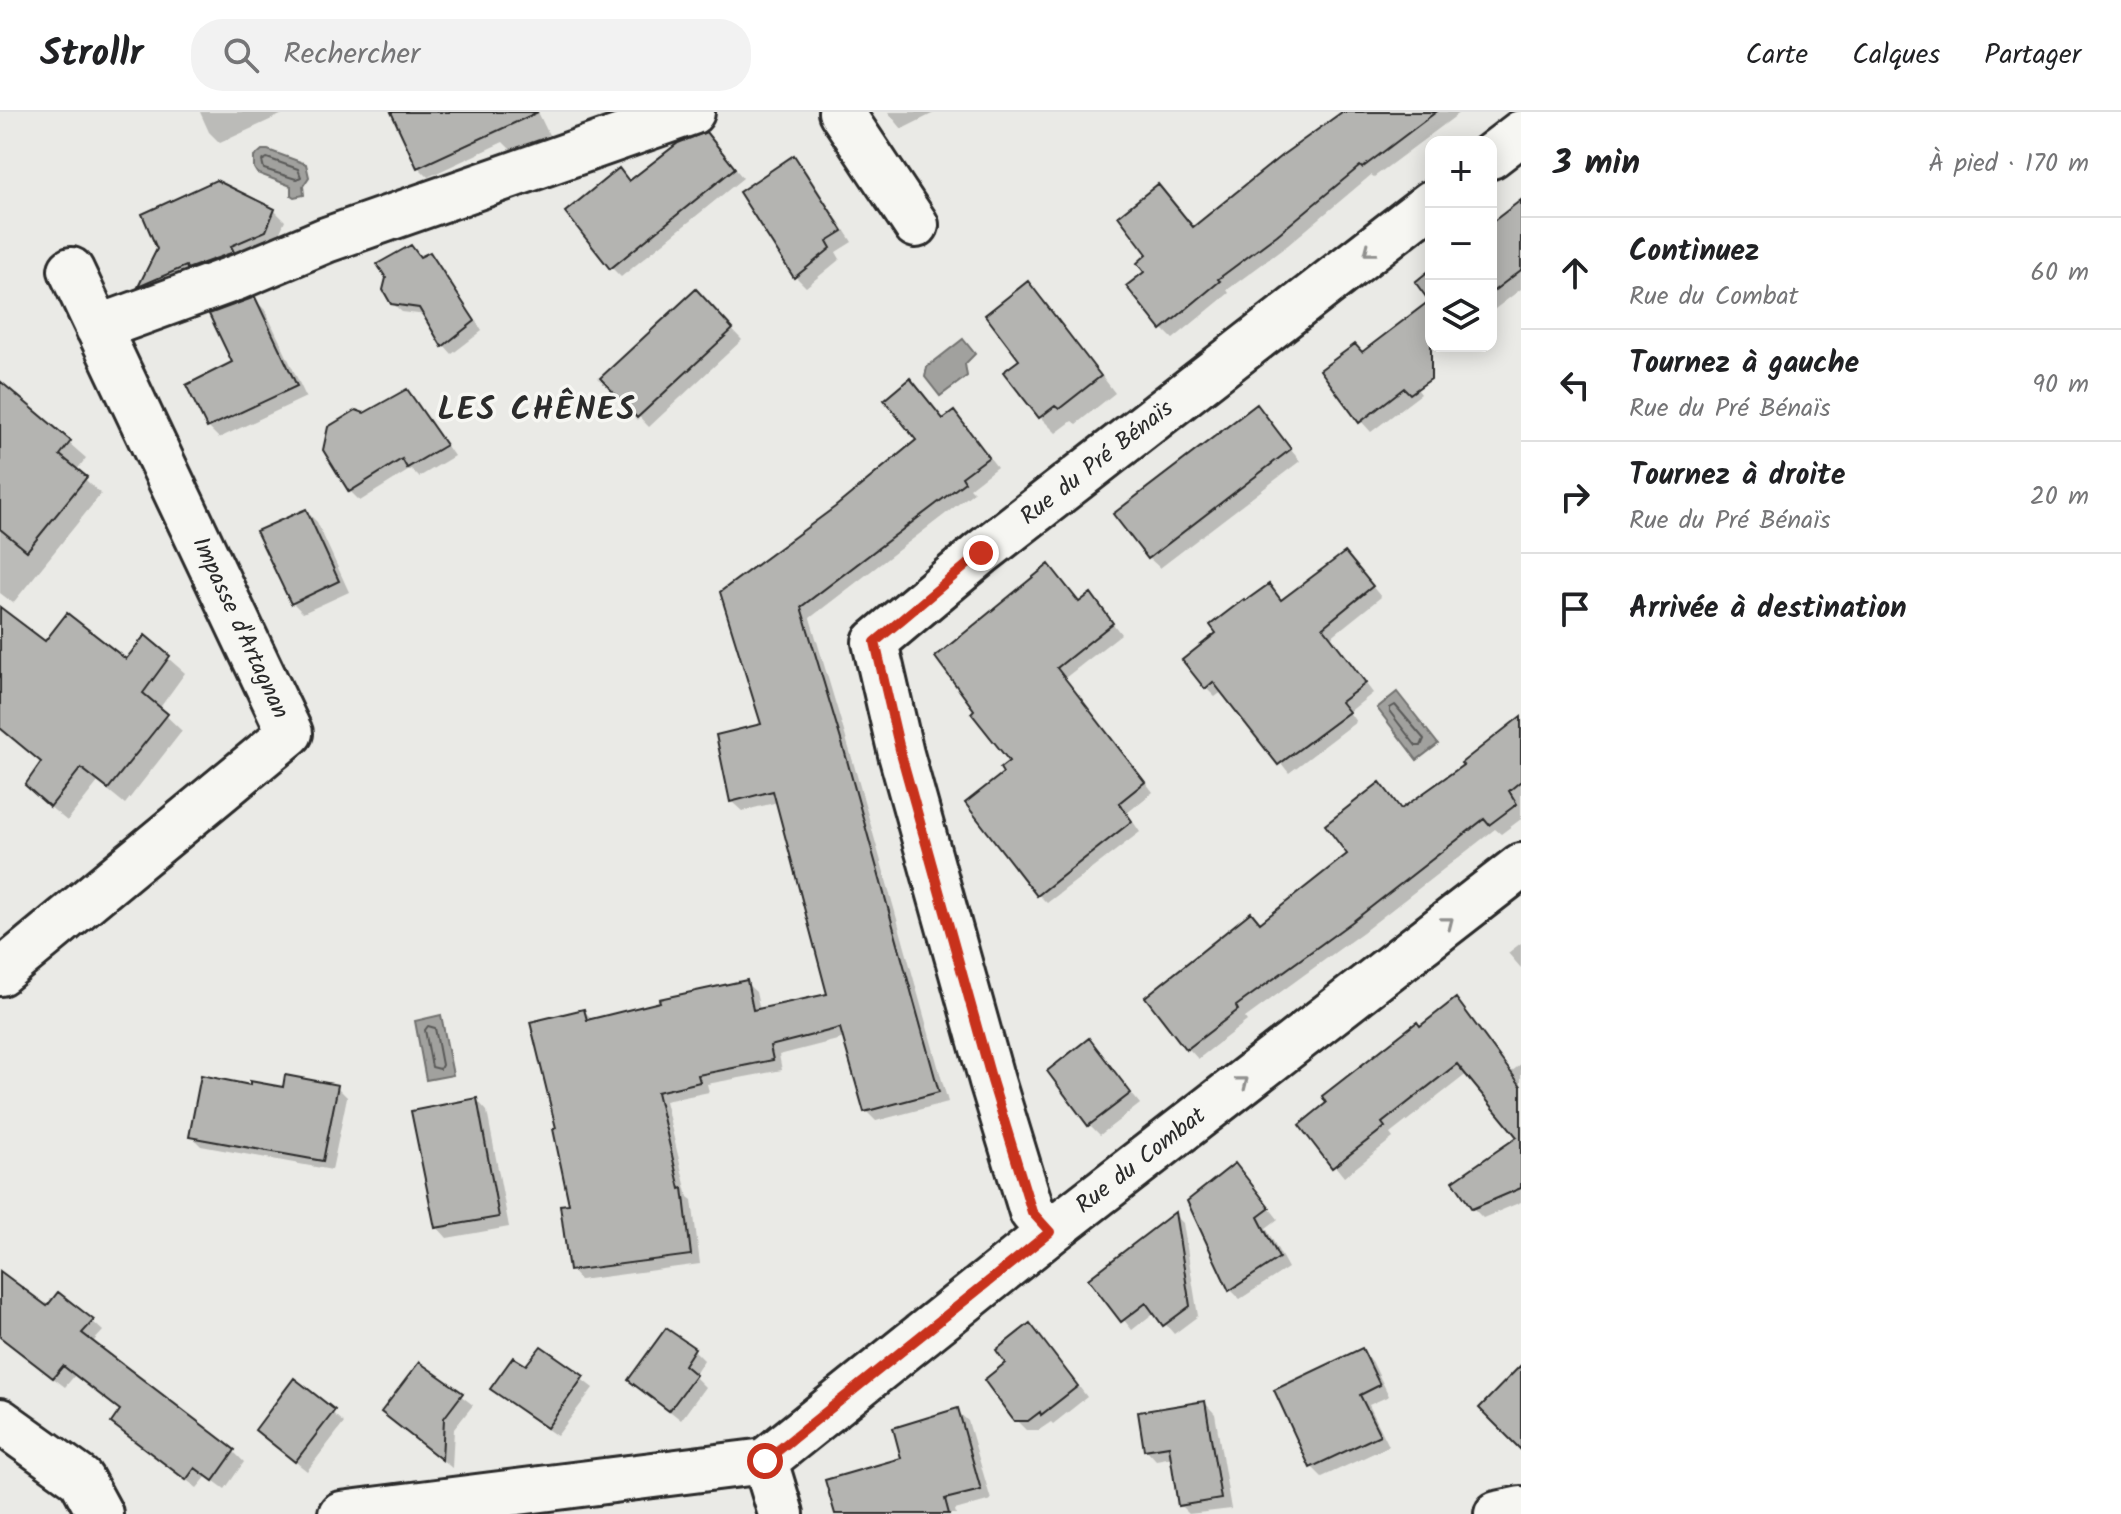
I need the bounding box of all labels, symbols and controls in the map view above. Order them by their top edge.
search box [191,19,751,91]
text: Strollr [40,25,143,85]
text: Rechercher [283,31,420,79]
icon: search [219,33,263,77]
text: Carte [1746,33,1808,78]
text: Calques [1852,33,1940,78]
text: Partager [1984,33,2081,78]
map controls [1425,136,1497,352]
button: + [1425,136,1497,208]
text: 3 min [1553,137,1640,191]
text: À pied · 170 m [1928,143,2089,185]
button: − [1425,208,1497,280]
text: Continuez [1629,228,1759,276]
one-way arrow [1363,241,1378,255]
icon: ahead [1553,251,1597,295]
text: 60 m [2030,252,2089,294]
text: Rue du Combat [1629,276,1799,318]
button: layers [1425,280,1497,352]
text: Tournez à gauche [1629,340,1859,388]
icon: left [1553,363,1597,407]
text: 90 m [2032,364,2089,406]
district label: LES CHÊNES [438,385,636,436]
text: Rue du Pré Bénaïs [1629,388,1831,430]
street label: Rue du Pré Bénaïs [1012,390,1182,536]
text: Tournez à droite [1629,452,1845,500]
icon: right [1553,475,1597,519]
text: 20 m [2030,476,2089,518]
text: Rue du Pré Bénaïs [1629,500,1831,542]
street label: Impasse d'Artagnan [181,531,299,725]
route end [963,535,999,571]
text: Arrivée à destination [1629,585,1907,633]
icon: arrive [1553,587,1597,631]
one-way arrow [1439,918,1454,932]
one-way arrow [1234,1077,1249,1091]
street label: Rue du Combat [1067,1097,1215,1225]
route start [747,1443,783,1479]

